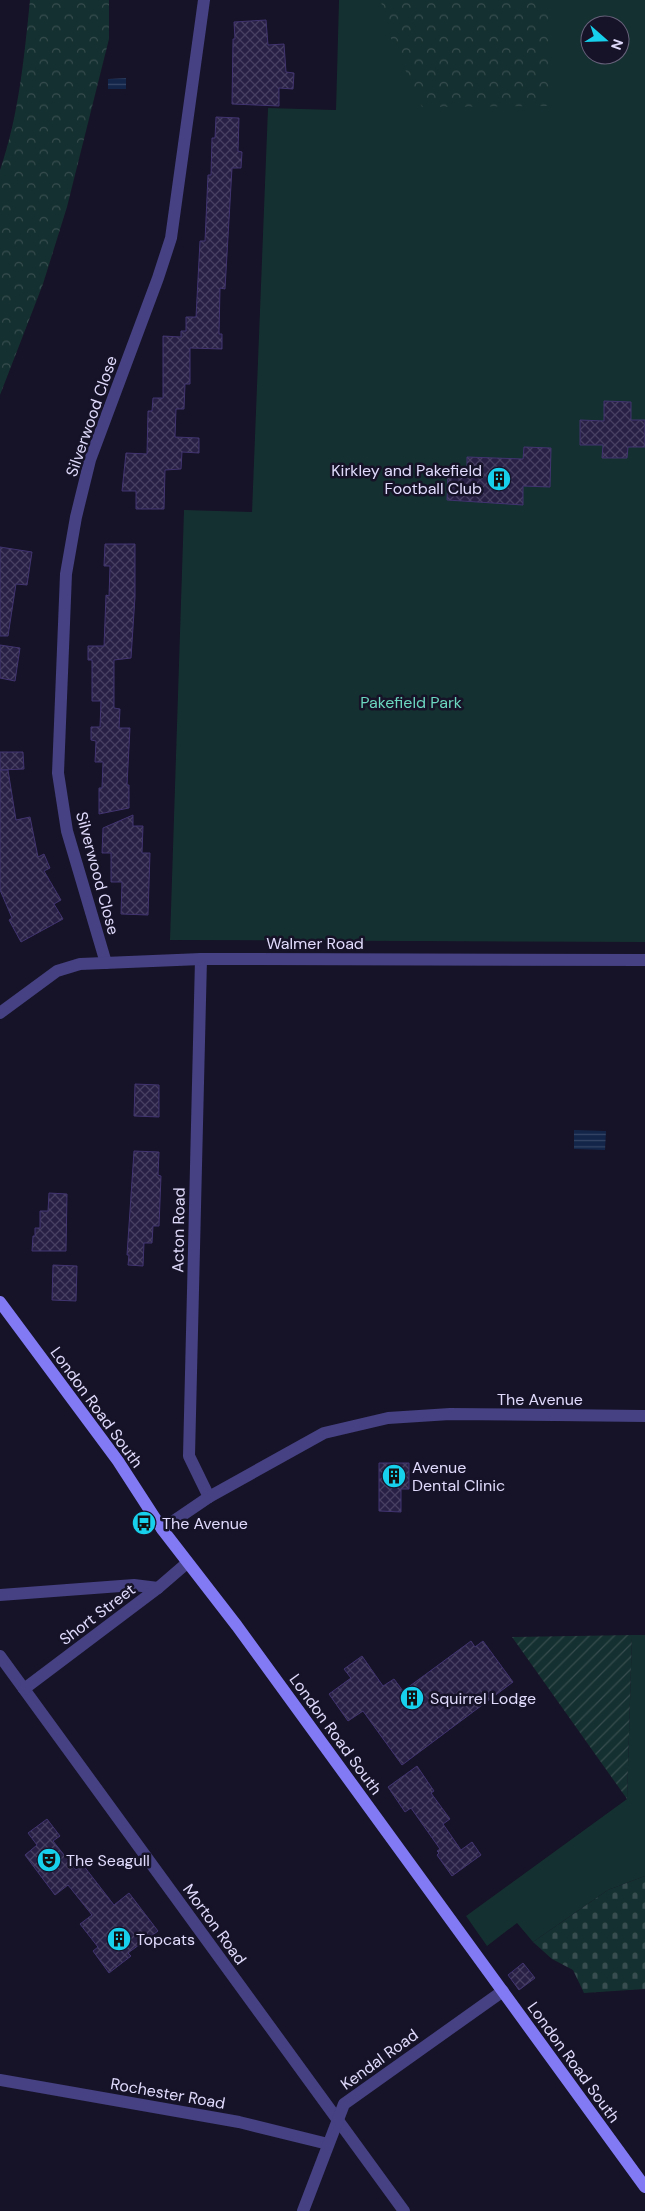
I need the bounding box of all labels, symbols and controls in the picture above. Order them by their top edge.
north arrow [580,15,630,65]
text: N [607,37,627,52]
street label: Silverwood Close [61,353,122,479]
place label: Kirkley and Pakefield Football Club [331,460,482,499]
building icon: Kirkley and Pakefield Football Club [486,466,512,492]
park label: Pakefield Park [360,692,462,713]
street label: Silverwood Close [71,809,124,937]
street label: Walmer Road [266,933,364,954]
street label: Acton Road [167,1187,190,1273]
street label: London Road South [46,1343,148,1472]
street label: The Avenue [497,1389,583,1410]
place label: Avenue Dental Clinic [412,1457,505,1496]
building icon: Avenue Dental Clinic [381,1463,407,1489]
bus stop icon: The Avenue [131,1510,157,1536]
place label: The Avenue [162,1513,248,1534]
street label: Short Street [55,1579,139,1650]
street label: London Road South [285,1670,387,1799]
building icon: Squirrel Lodge [399,1685,425,1711]
place label: Squirrel Lodge [430,1688,536,1709]
theatre icon: The Seagull [36,1847,62,1873]
place label: The Seagull [66,1850,150,1871]
street label: Morton Road [178,1880,251,1969]
building icon: Topcats [106,1926,132,1952]
place label: Topcats [136,1929,195,1950]
street label: London Road South [523,1998,625,2127]
street label: Kendal Road [336,2024,422,2095]
street label: Rochester Road [109,2073,227,2114]

